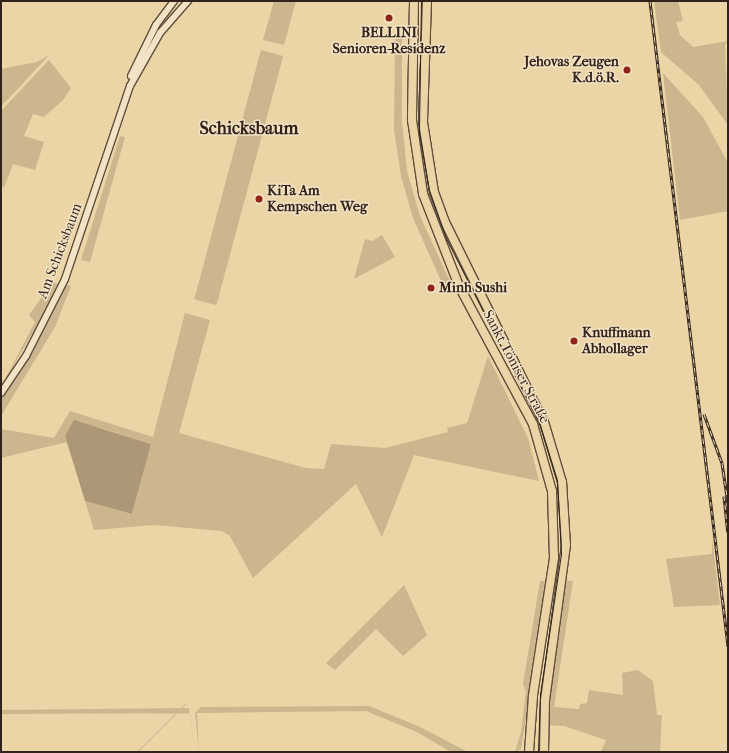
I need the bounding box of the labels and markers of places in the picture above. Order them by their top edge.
marker: BELLINI Senioren-Residenz [384,13,394,23]
place label: BELLINI Senioren-Residenz [333,25,445,58]
place label: Jehovas Zeugen K.d.ö.R. [524,54,619,86]
marker: Jehovas Zeugen K.d.ö.R. [622,65,632,75]
place label: KiTa Am Kempschen Weg [267,183,367,216]
marker: KiTa Am Kempschen Weg [254,194,264,204]
place label: Minh Sushi [439,280,507,296]
marker: Minh Sushi [426,283,436,293]
place label: Knuffmann Abhollager [582,325,651,358]
marker: Knuffmann Abhollager [569,336,579,346]

